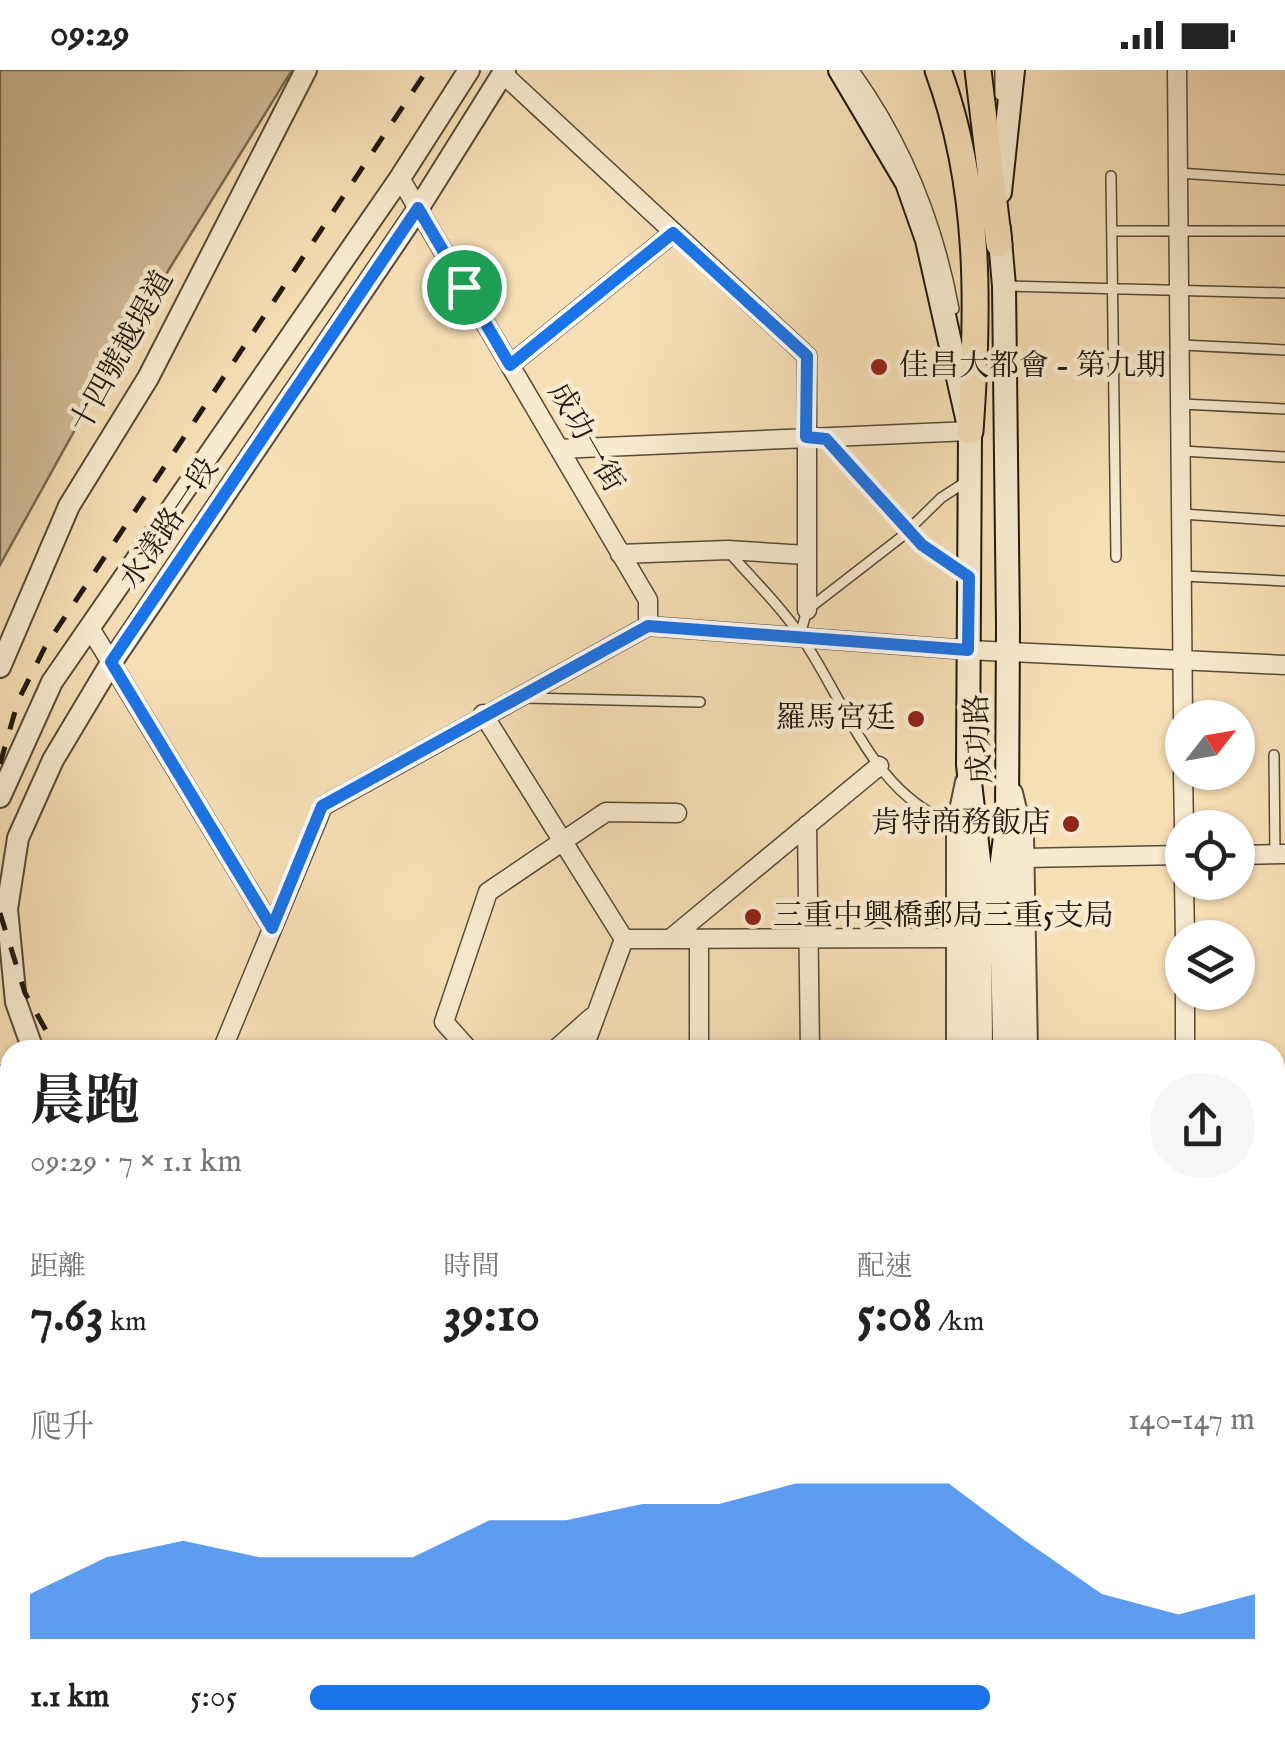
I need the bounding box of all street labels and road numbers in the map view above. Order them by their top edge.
street label: 十四號越堤道 [63,264,183,440]
street label: 成功一街 [539,377,631,499]
street label: 水漾路一段 [112,451,228,597]
street label: 成功路 [959,693,1001,785]

